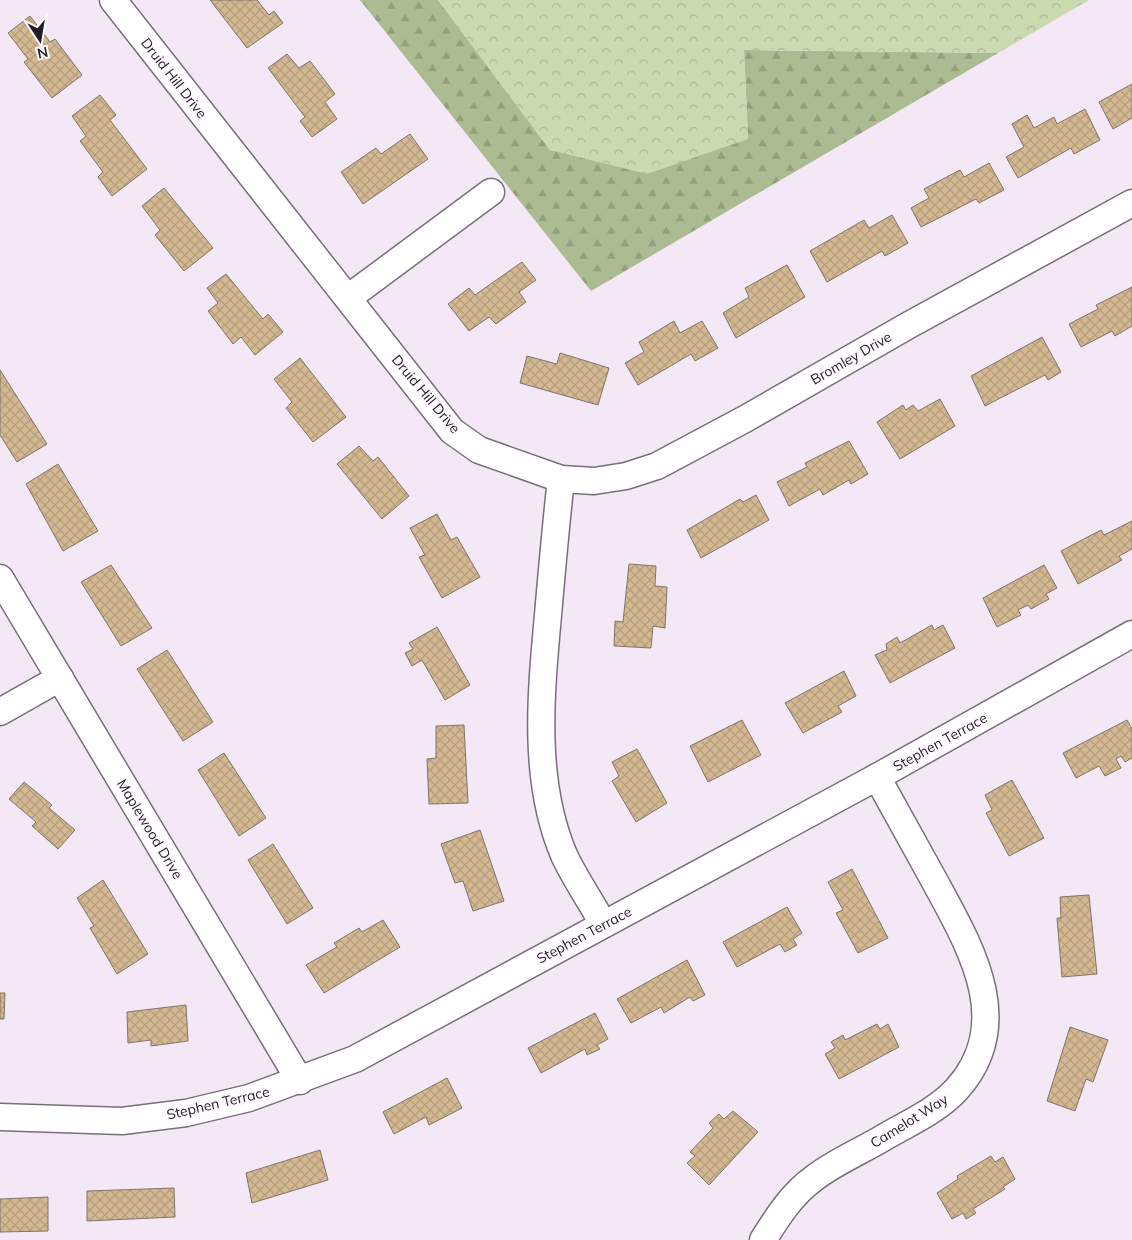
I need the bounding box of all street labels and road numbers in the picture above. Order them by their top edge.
street label: Druid Hill Drive [137,34,211,122]
street label: Bromley Drive [807,328,895,388]
street label: Druid Hill Drive [388,351,464,437]
street label: Stephen Terrace [890,709,990,775]
street label: Maplewood Drive [113,776,187,882]
street label: Stephen Terrace [533,902,635,968]
street label: Stephen Terrace [165,1082,271,1124]
street label: Camelot Way [867,1090,952,1152]

